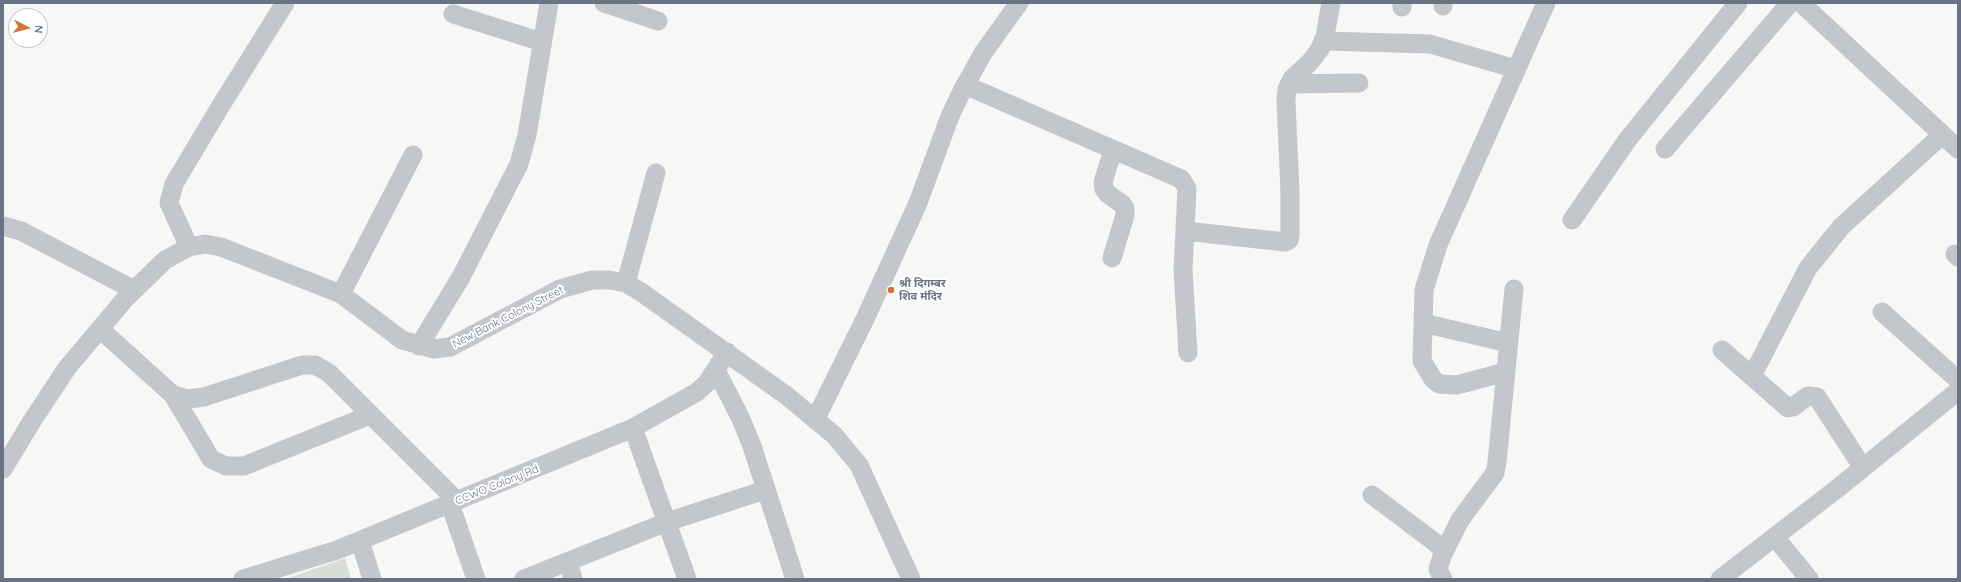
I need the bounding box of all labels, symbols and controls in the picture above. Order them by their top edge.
north arrow [8,8,48,48]
text: N [31,24,46,34]
place label: श्री दिगम्बर शिव मंदिर [899,277,946,303]
street label: New Bank Colony Street [450,283,566,351]
marker: श्री दिगम्बर शिव मंदिर [886,285,896,295]
street label: CCWO Colony Rd [453,462,541,508]

